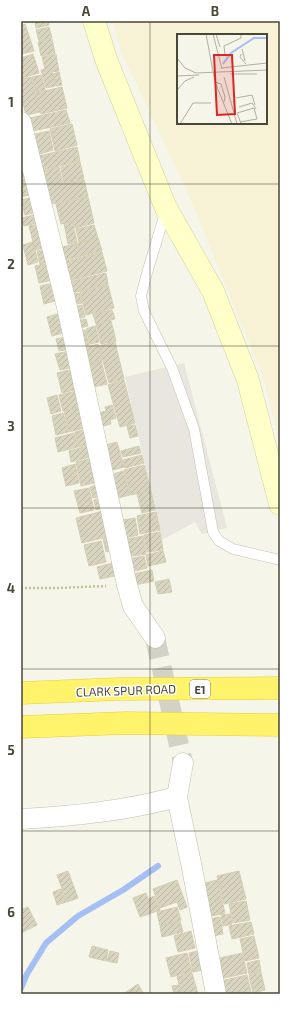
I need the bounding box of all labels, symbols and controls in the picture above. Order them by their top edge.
text: A [82,3,91,19]
text: B [211,3,219,19]
inset map [177,34,267,124]
text: 1 [8,94,14,110]
text: 2 [7,256,15,272]
text: 3 [7,418,15,434]
text: 4 [7,580,15,596]
road number: E1 [190,680,210,698]
street label: CLARK SPUR ROAD [76,681,176,699]
text: 5 [7,742,15,758]
text: 6 [7,904,15,920]

